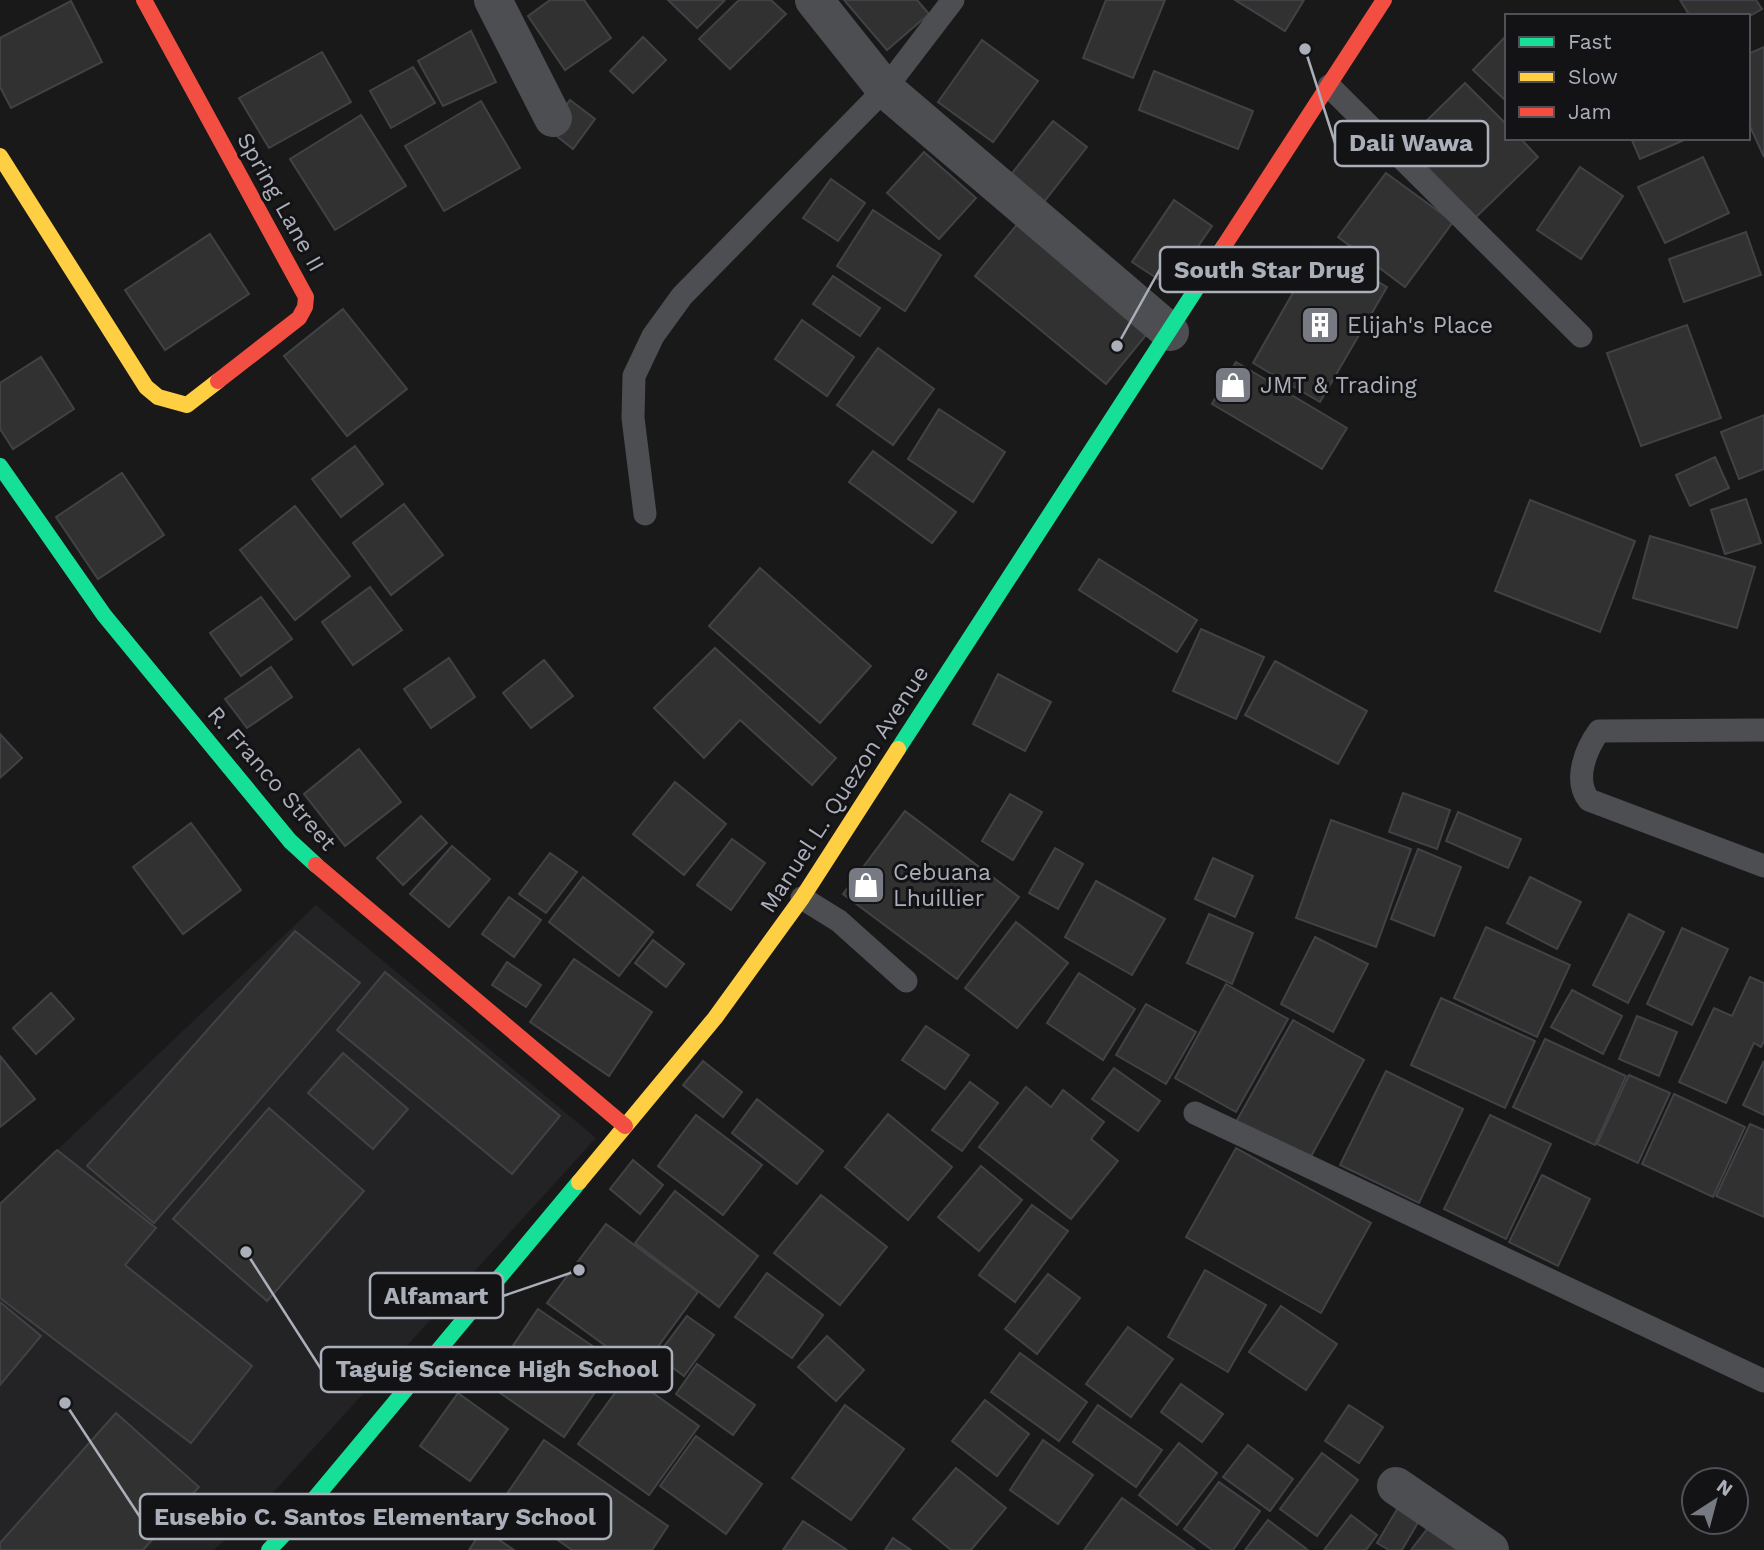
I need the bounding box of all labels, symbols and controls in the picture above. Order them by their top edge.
legend [1505,14,1750,140]
text: Fast [1568,29,1612,54]
text: Slow [1568,64,1618,89]
text: Jam [1568,99,1611,124]
callout: Dali Wawa [1335,121,1488,166]
street label: Spring Lane II [231,128,330,276]
text: Dali Wawa [1349,129,1473,157]
callout: South Star Drug [1160,247,1378,292]
text: South Star Drug [1174,256,1365,284]
building icon: Elijah's Place [1299,304,1341,346]
place label: Elijah's Place [1347,312,1493,339]
shop icon: JMT & Trading [1212,364,1254,406]
place label: JMT & Trading [1260,372,1417,399]
street label: Manuel L. Quezon Avenue [754,661,934,918]
street label: R. Franco Street [202,701,342,856]
place label: Cebuana Lhuillier [893,859,991,912]
shop icon: Cebuana Lhuillier [845,864,887,906]
callout: Alfamart [370,1273,503,1318]
text: Alfamart [384,1282,489,1310]
callout: Taguig Science High School [321,1347,672,1392]
text: Taguig Science High School [336,1355,659,1383]
north arrow [1680,1466,1750,1536]
text: N [1712,1474,1737,1501]
callout: Eusebio C. Santos Elementary School [140,1494,611,1539]
text: Eusebio C. Santos Elementary School [154,1503,596,1531]

